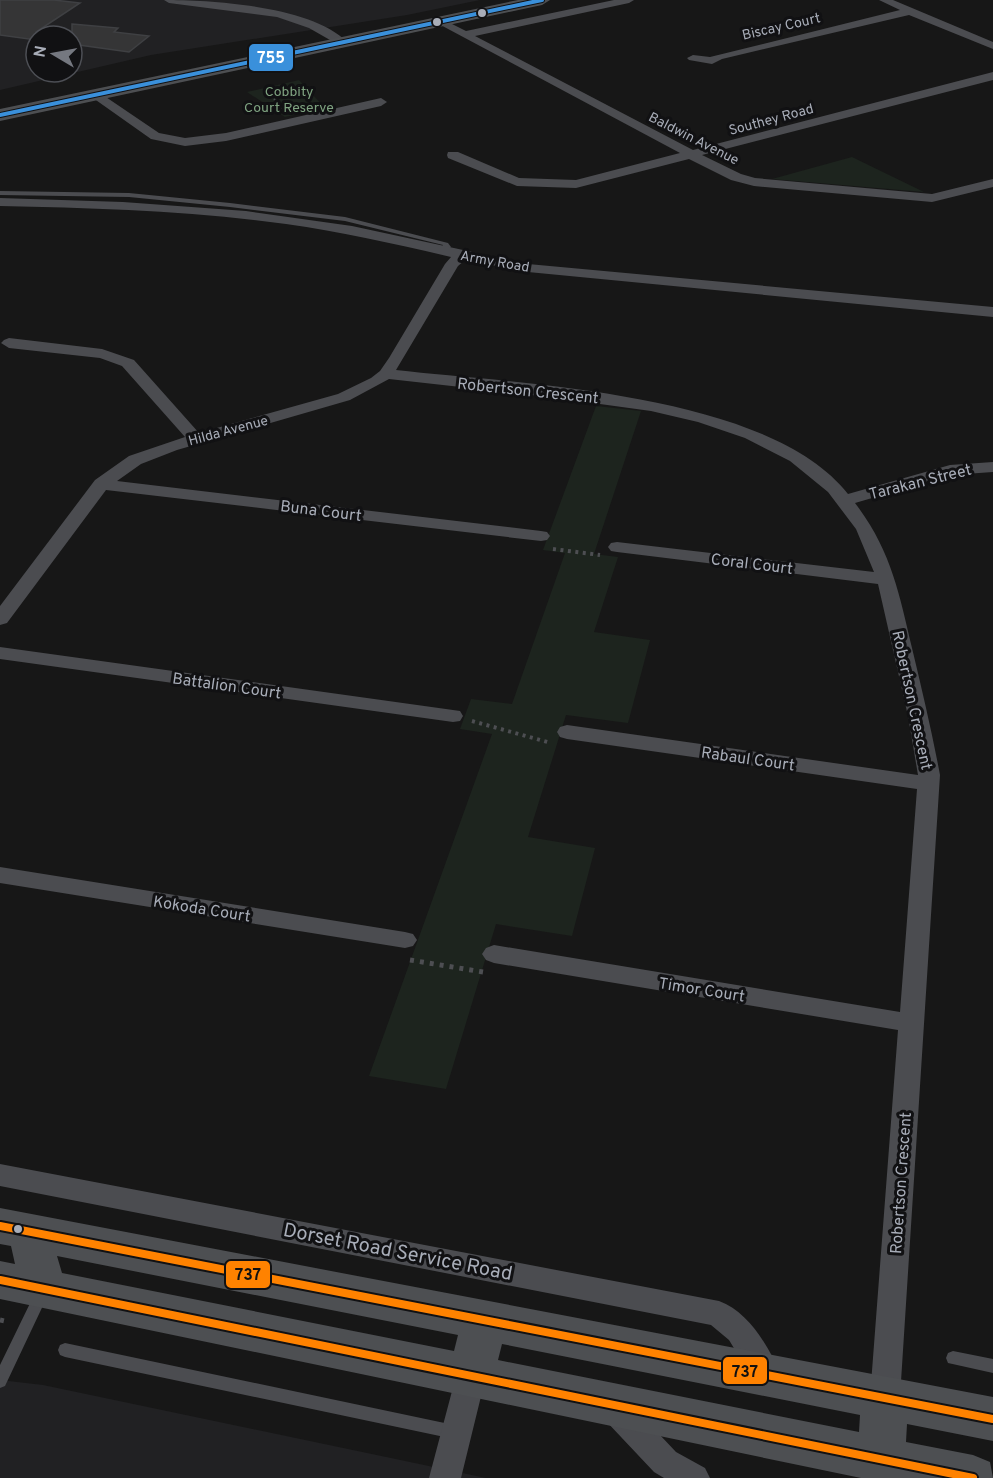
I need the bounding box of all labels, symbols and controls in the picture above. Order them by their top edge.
unlabelled marker [476,7,488,19]
street label: Biscay Court [740,10,822,45]
unlabelled marker [431,16,443,28]
north arrow [24,24,84,84]
line badge: 755 [248,43,294,72]
text: N [30,44,52,59]
text: 755 [257,49,285,69]
park label: Cobbity Court Reserve [244,84,334,117]
street label: Southey Road [727,101,816,140]
street label: Baldwin Avenue [645,109,741,169]
street label: Army Road [459,248,531,277]
street label: Robertson Crescent [456,375,600,409]
street label: Hilda Avenue [187,413,270,450]
street label: Tarakan Street [867,461,974,505]
street label: Buna Court [279,497,363,527]
street label: Coral Court [710,550,794,580]
street label: Robertson Crescent [886,629,936,772]
street label: Battalion Court [171,669,282,705]
street label: Rabaul Court [700,744,796,776]
street label: Kokoda Court [152,892,252,928]
street label: Timor Court [657,974,746,1008]
street label: Robertson Crescent [887,1112,917,1255]
street label: Dorset Road Service Road [281,1218,514,1288]
unlabelled marker [12,1223,24,1235]
line badge: 737 [225,1260,271,1289]
text: 737 [235,1266,261,1286]
line badge: 737 [722,1356,768,1385]
text: 737 [732,1363,758,1383]

